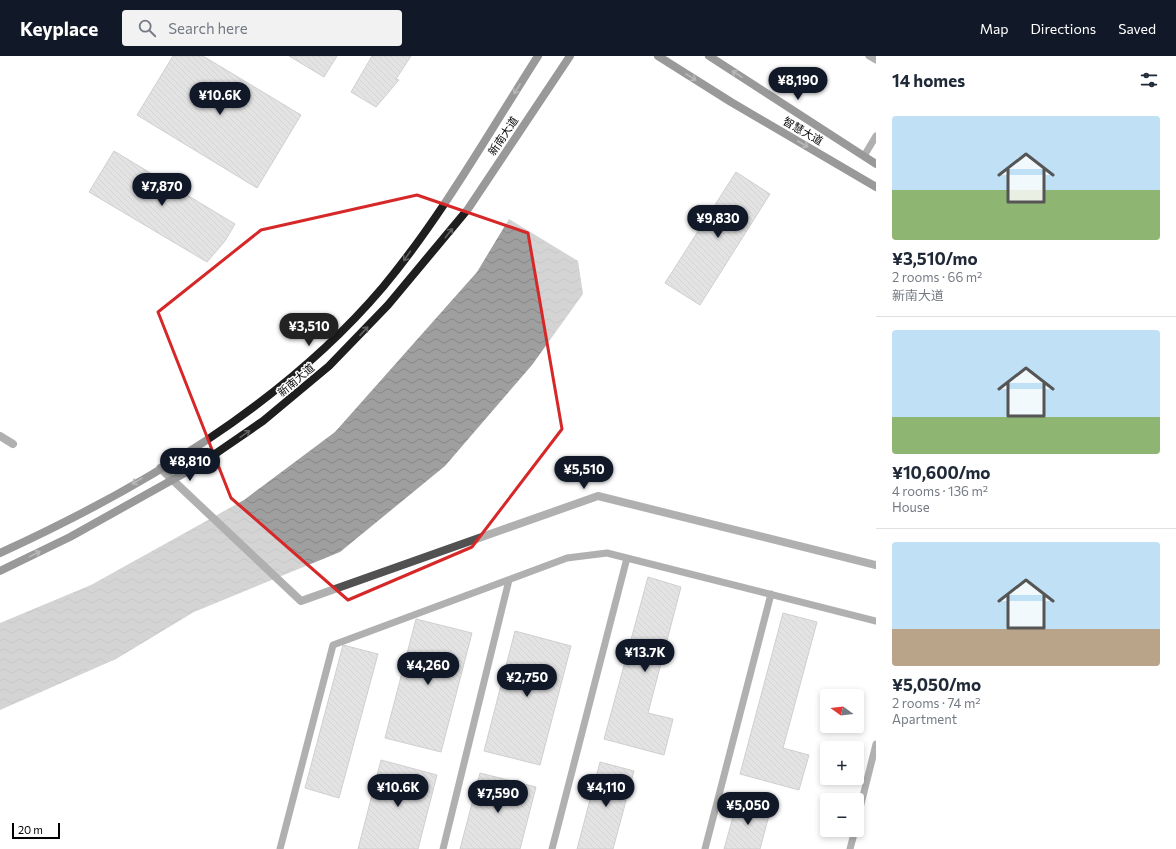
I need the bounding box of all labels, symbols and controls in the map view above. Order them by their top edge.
search box [122,10,402,46]
text: Keyplace [20,17,98,40]
icon: search [136,17,158,39]
text: Search here [168,19,248,37]
text: Map [980,20,1009,37]
text: Directions [1031,20,1096,37]
text: Saved [1118,20,1156,37]
pin: ¥8,190 [765,67,831,101]
icon: filters [1138,69,1160,91]
one-way arrow [732,70,743,78]
text: 14 homes [892,70,965,91]
text: ¥8,190 [777,72,819,88]
one-way arrow [685,73,696,81]
pin: ¥10.6K [187,82,253,116]
one-way arrow [512,83,520,95]
text: ¥10.6K [198,87,242,103]
street label: 新南大道 [485,114,520,158]
street label: 智慧大道 [781,114,826,147]
one-way arrow [796,140,808,148]
icon: home [990,142,1062,214]
pin: ¥7,870 [129,173,195,207]
text: ¥7,870 [141,178,183,194]
pin: ¥9,830 [685,205,751,239]
text: ¥9,830 [696,210,740,226]
one-way arrow [445,227,454,238]
text: ¥3,510/mo [892,248,978,269]
one-way arrow [403,250,411,261]
text: 2 rooms · 66 m² [892,269,982,285]
text: 新南大道 [892,287,944,303]
pin: ¥3,510 [276,313,342,347]
text: ¥3,510 [288,318,330,334]
one-way arrow [360,326,369,336]
icon: home [990,356,1062,428]
street label: 新南大道 [275,360,317,399]
one-way arrow [239,430,250,438]
pin: ¥8,810 [157,448,223,482]
text: ¥8,810 [169,453,211,469]
pin: ¥5,510 [551,456,617,490]
text: ¥5,510 [563,461,605,477]
text: ¥10,600/mo [892,462,991,483]
one-way arrow [131,478,143,486]
text: 4 rooms · 136 m² [892,483,988,499]
text: House [892,499,930,515]
one-way arrow [29,550,41,557]
icon: home [990,568,1062,640]
pin: ¥13.7K [612,639,678,673]
text: ¥13.7K [624,644,666,660]
pin: ¥4,260 [395,652,461,686]
text: ¥4,260 [406,657,450,673]
pin: ¥2,750 [494,664,560,698]
text: ¥2,750 [506,669,548,685]
text: ¥5,050/mo [892,674,981,695]
north arrow [820,689,864,733]
map controls [820,689,864,837]
text: 2 rooms · 74 m² [892,695,980,711]
text: Apartment [892,711,957,727]
button: + [820,741,864,785]
pin: ¥10.6K [365,774,431,808]
pin: ¥4,110 [573,774,639,808]
text: ¥10.6K [376,779,420,795]
text: ¥4,110 [586,779,626,795]
pin: ¥7,590 [465,780,531,814]
text: ¥7,590 [477,785,519,801]
pin: ¥5,050 [715,792,781,826]
button: − [820,793,864,837]
text: ¥5,050 [726,797,770,813]
scale bar [12,821,60,840]
text: 20 m [18,823,43,836]

